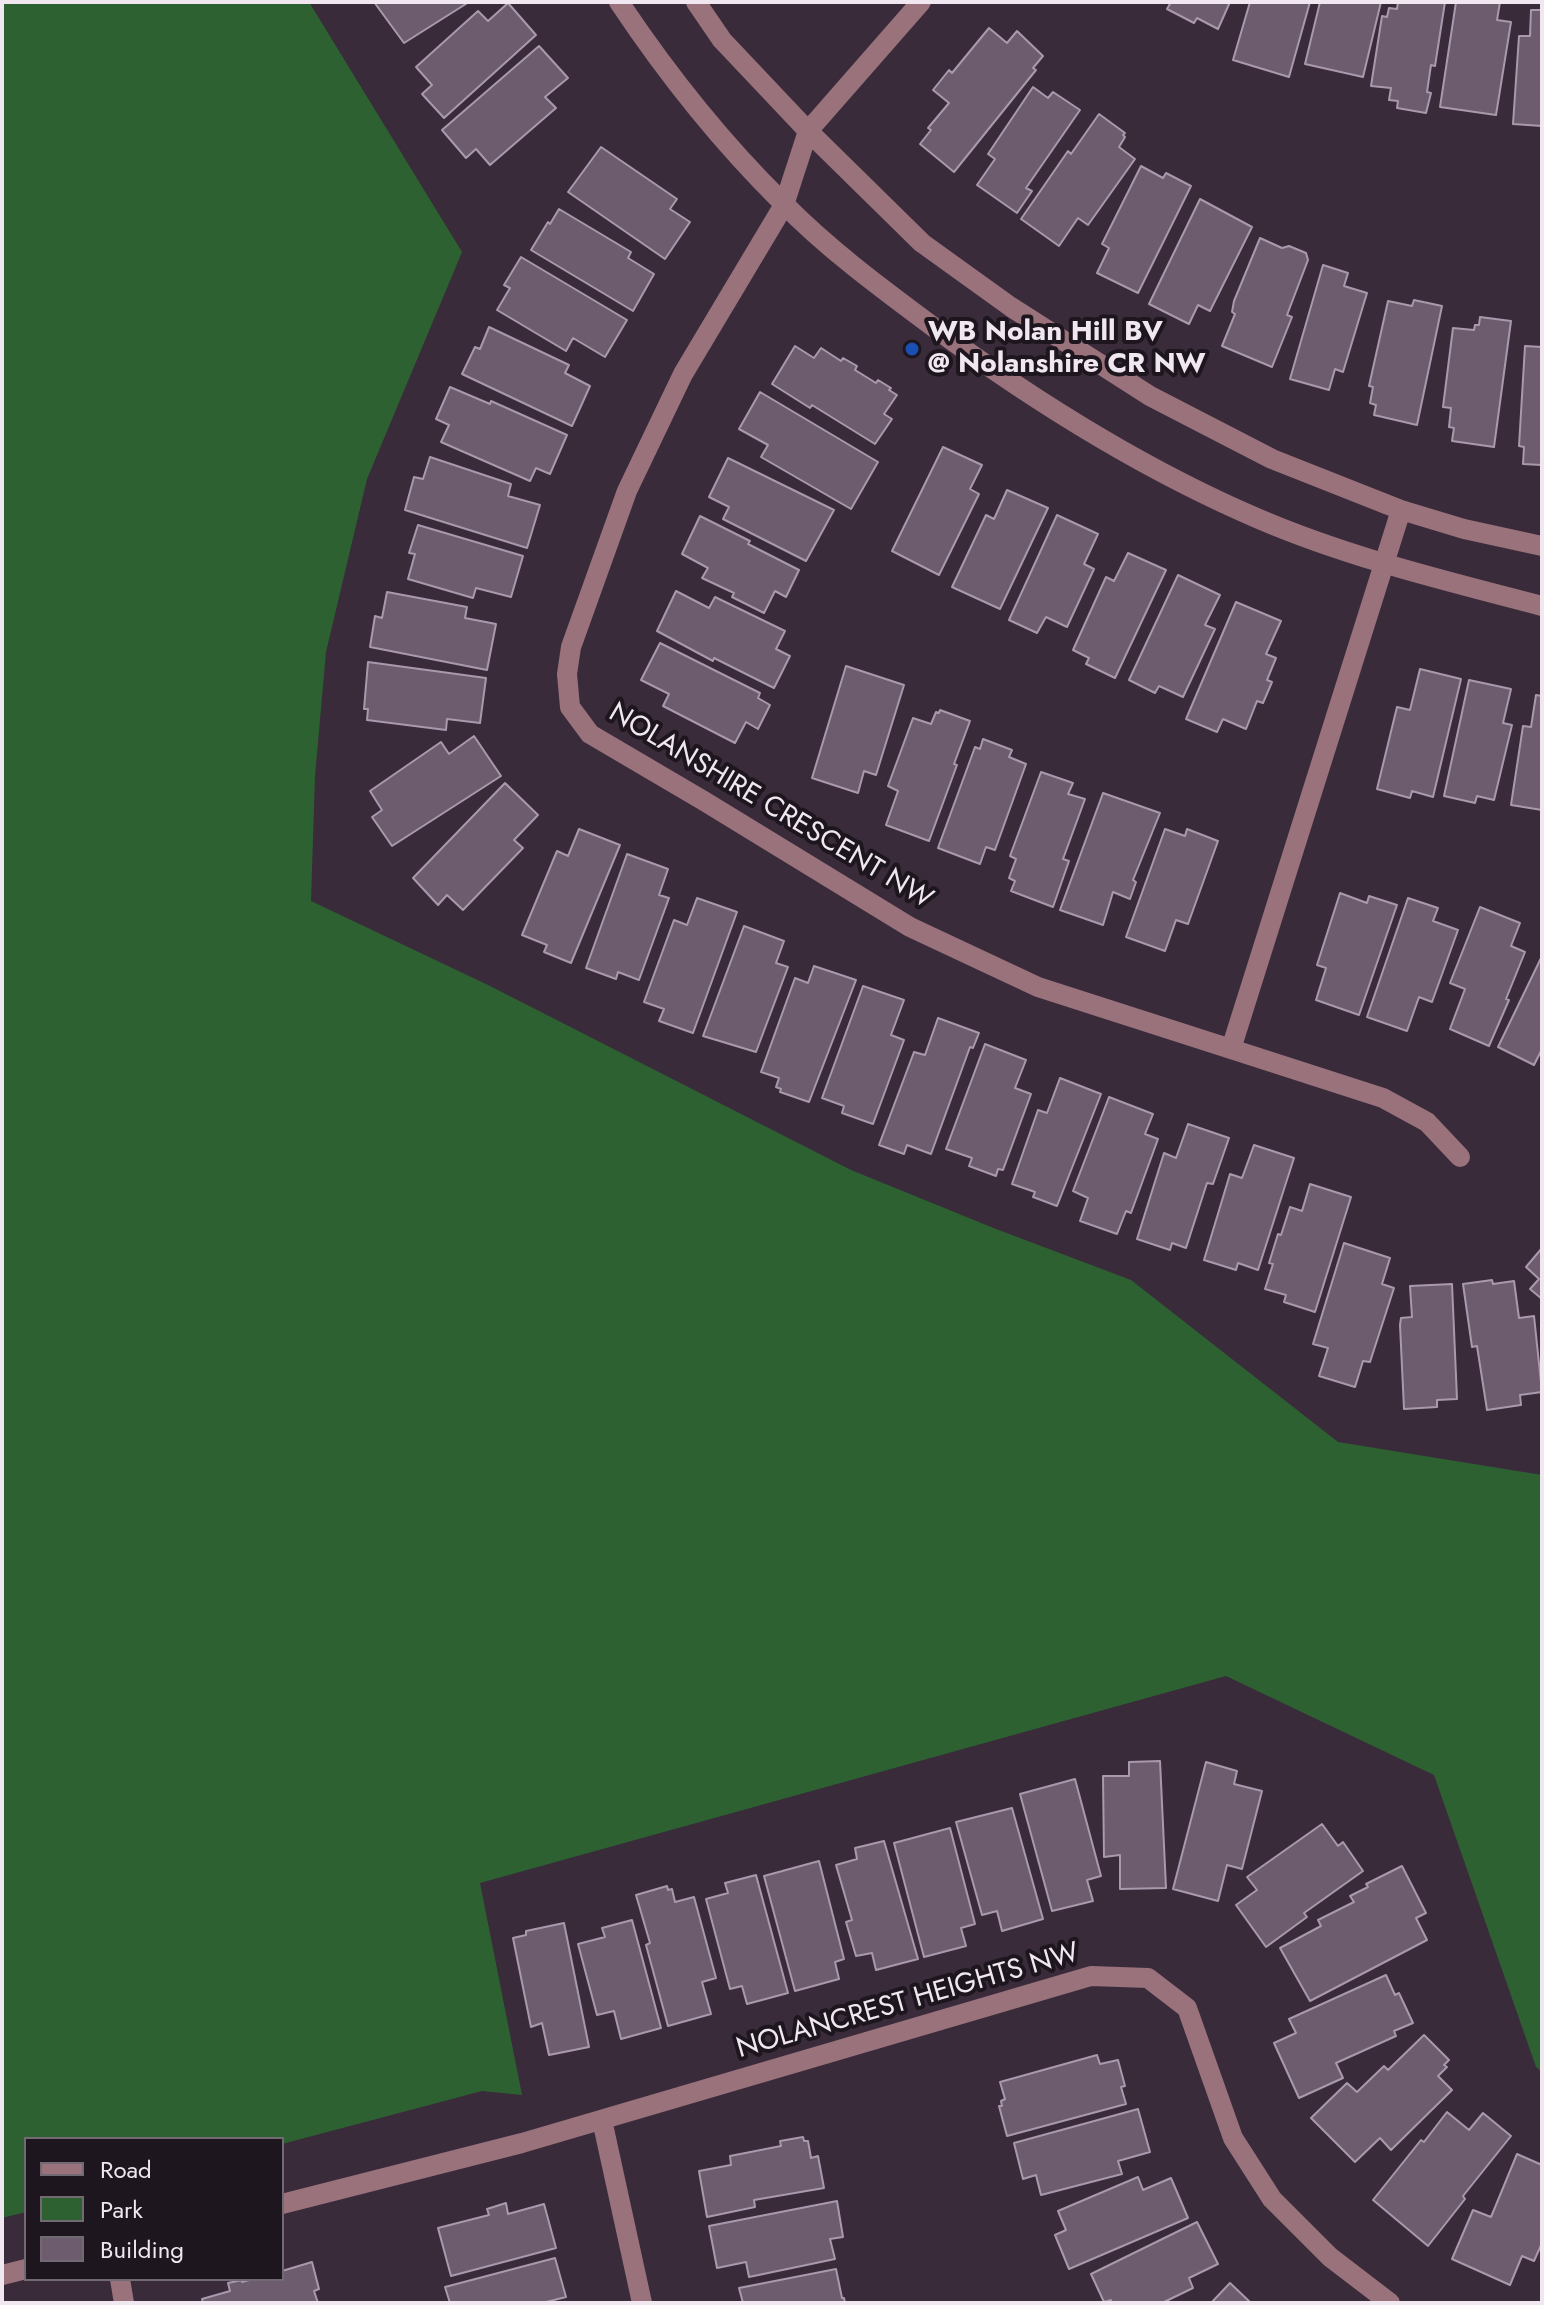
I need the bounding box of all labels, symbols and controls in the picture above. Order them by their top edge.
place label: WB Nolan Hill BV @ Nolanshire CR NW [928,316,1206,382]
marker: WB Nolan Hill BV @ Nolanshire CR NW [903,340,921,358]
street label: NOLANSHIRE CRESCENT NW [602,697,938,917]
street label: NOLANCREST HEIGHTS NW [733,1937,1083,2067]
legend [24,2137,284,2281]
text: Road [100,2152,152,2187]
text: Park [100,2192,143,2227]
text: Building [100,2232,184,2267]

